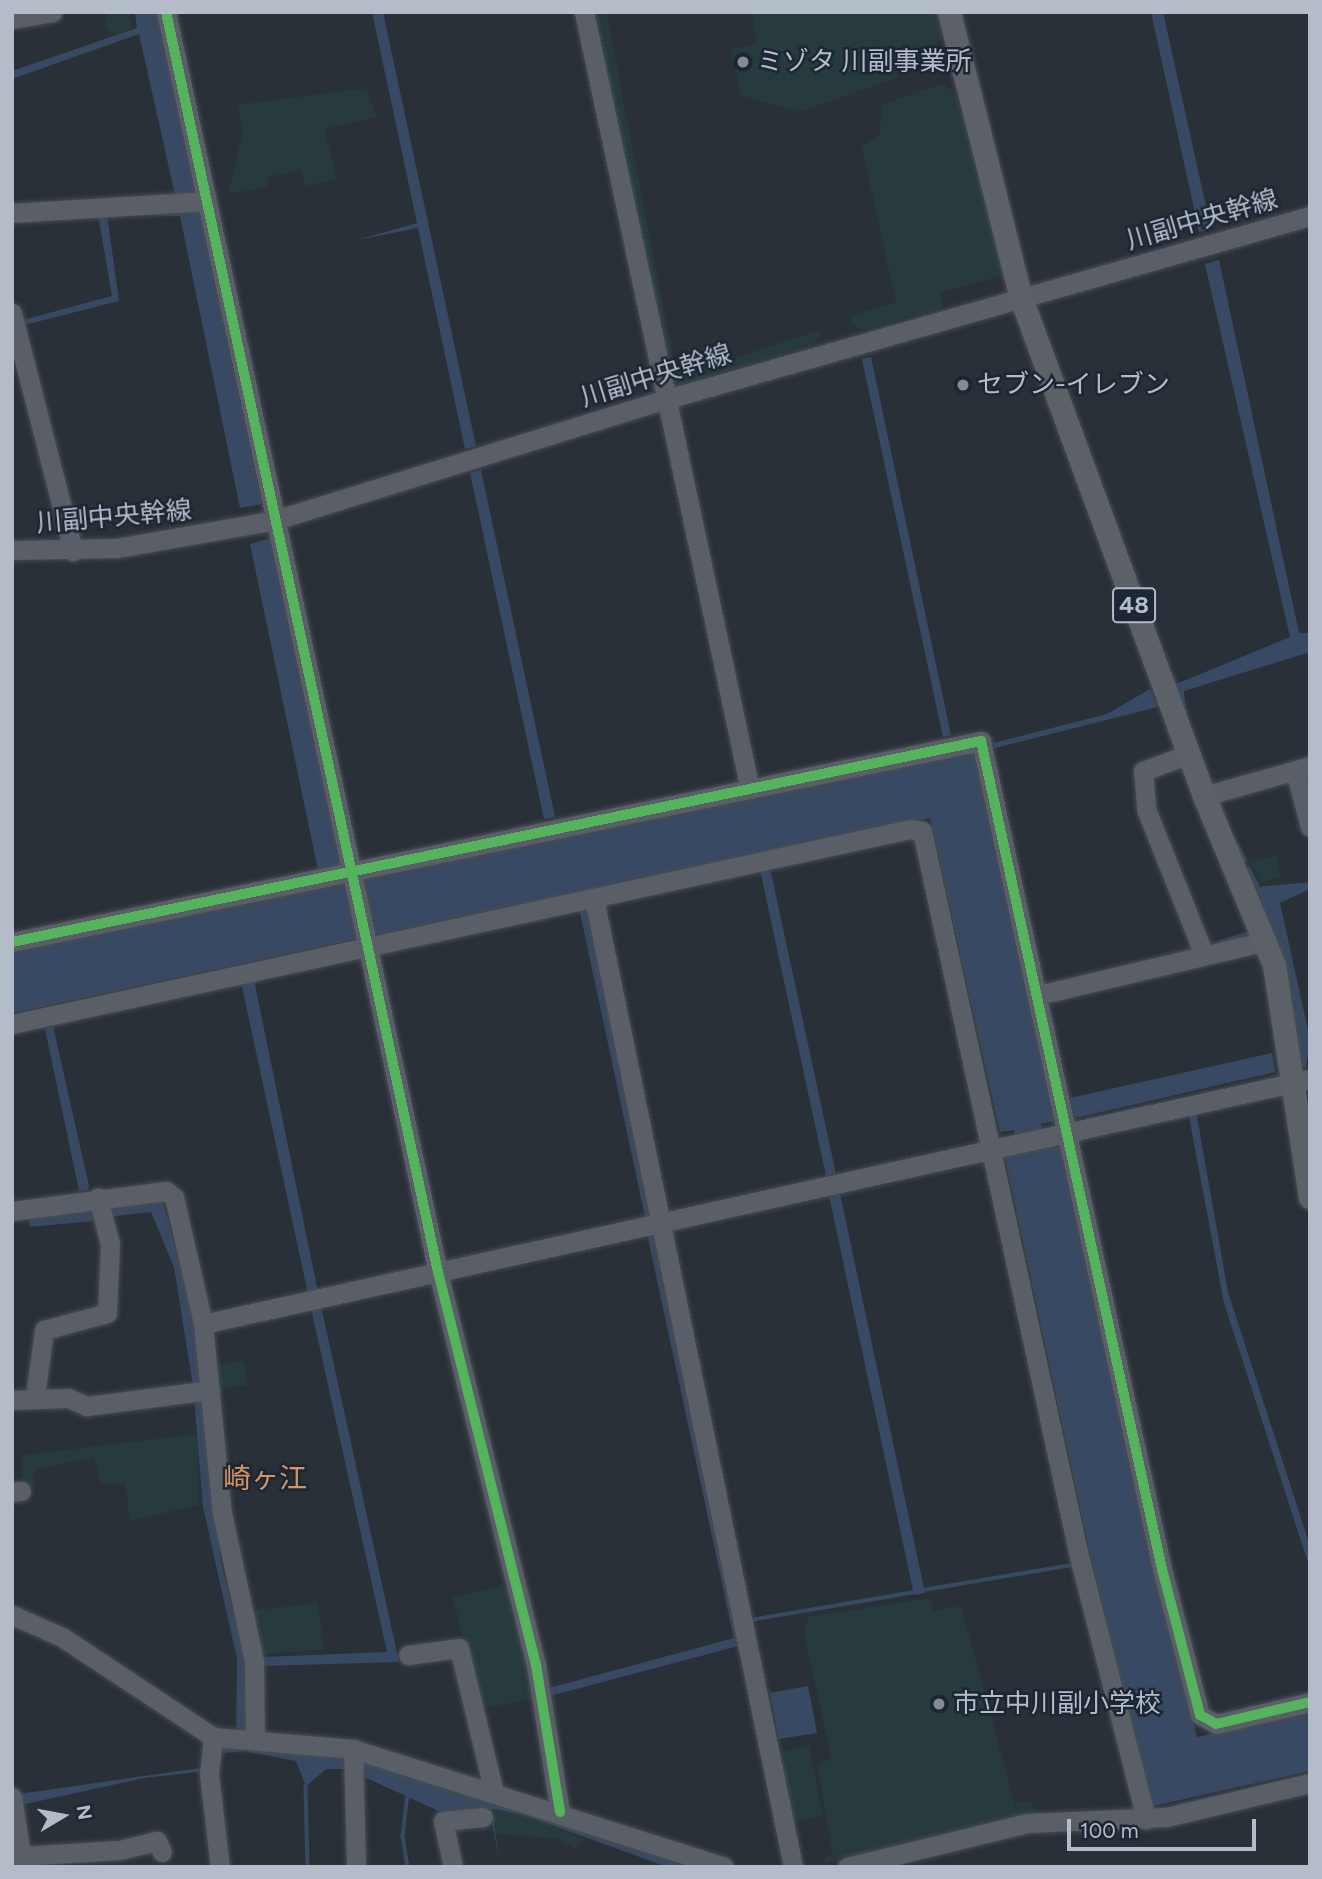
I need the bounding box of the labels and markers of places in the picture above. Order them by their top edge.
place label: ミゾタ 川副事業所 [757,46,971,78]
marker: ミゾタ 川副事業所 [735,54,751,70]
place label: セブン-イレブン [977,369,1170,401]
marker: セブン-イレブン [955,377,971,393]
place label: 市立中川副小学校 [953,1688,1161,1720]
marker: 市立中川副小学校 [931,1696,947,1712]

